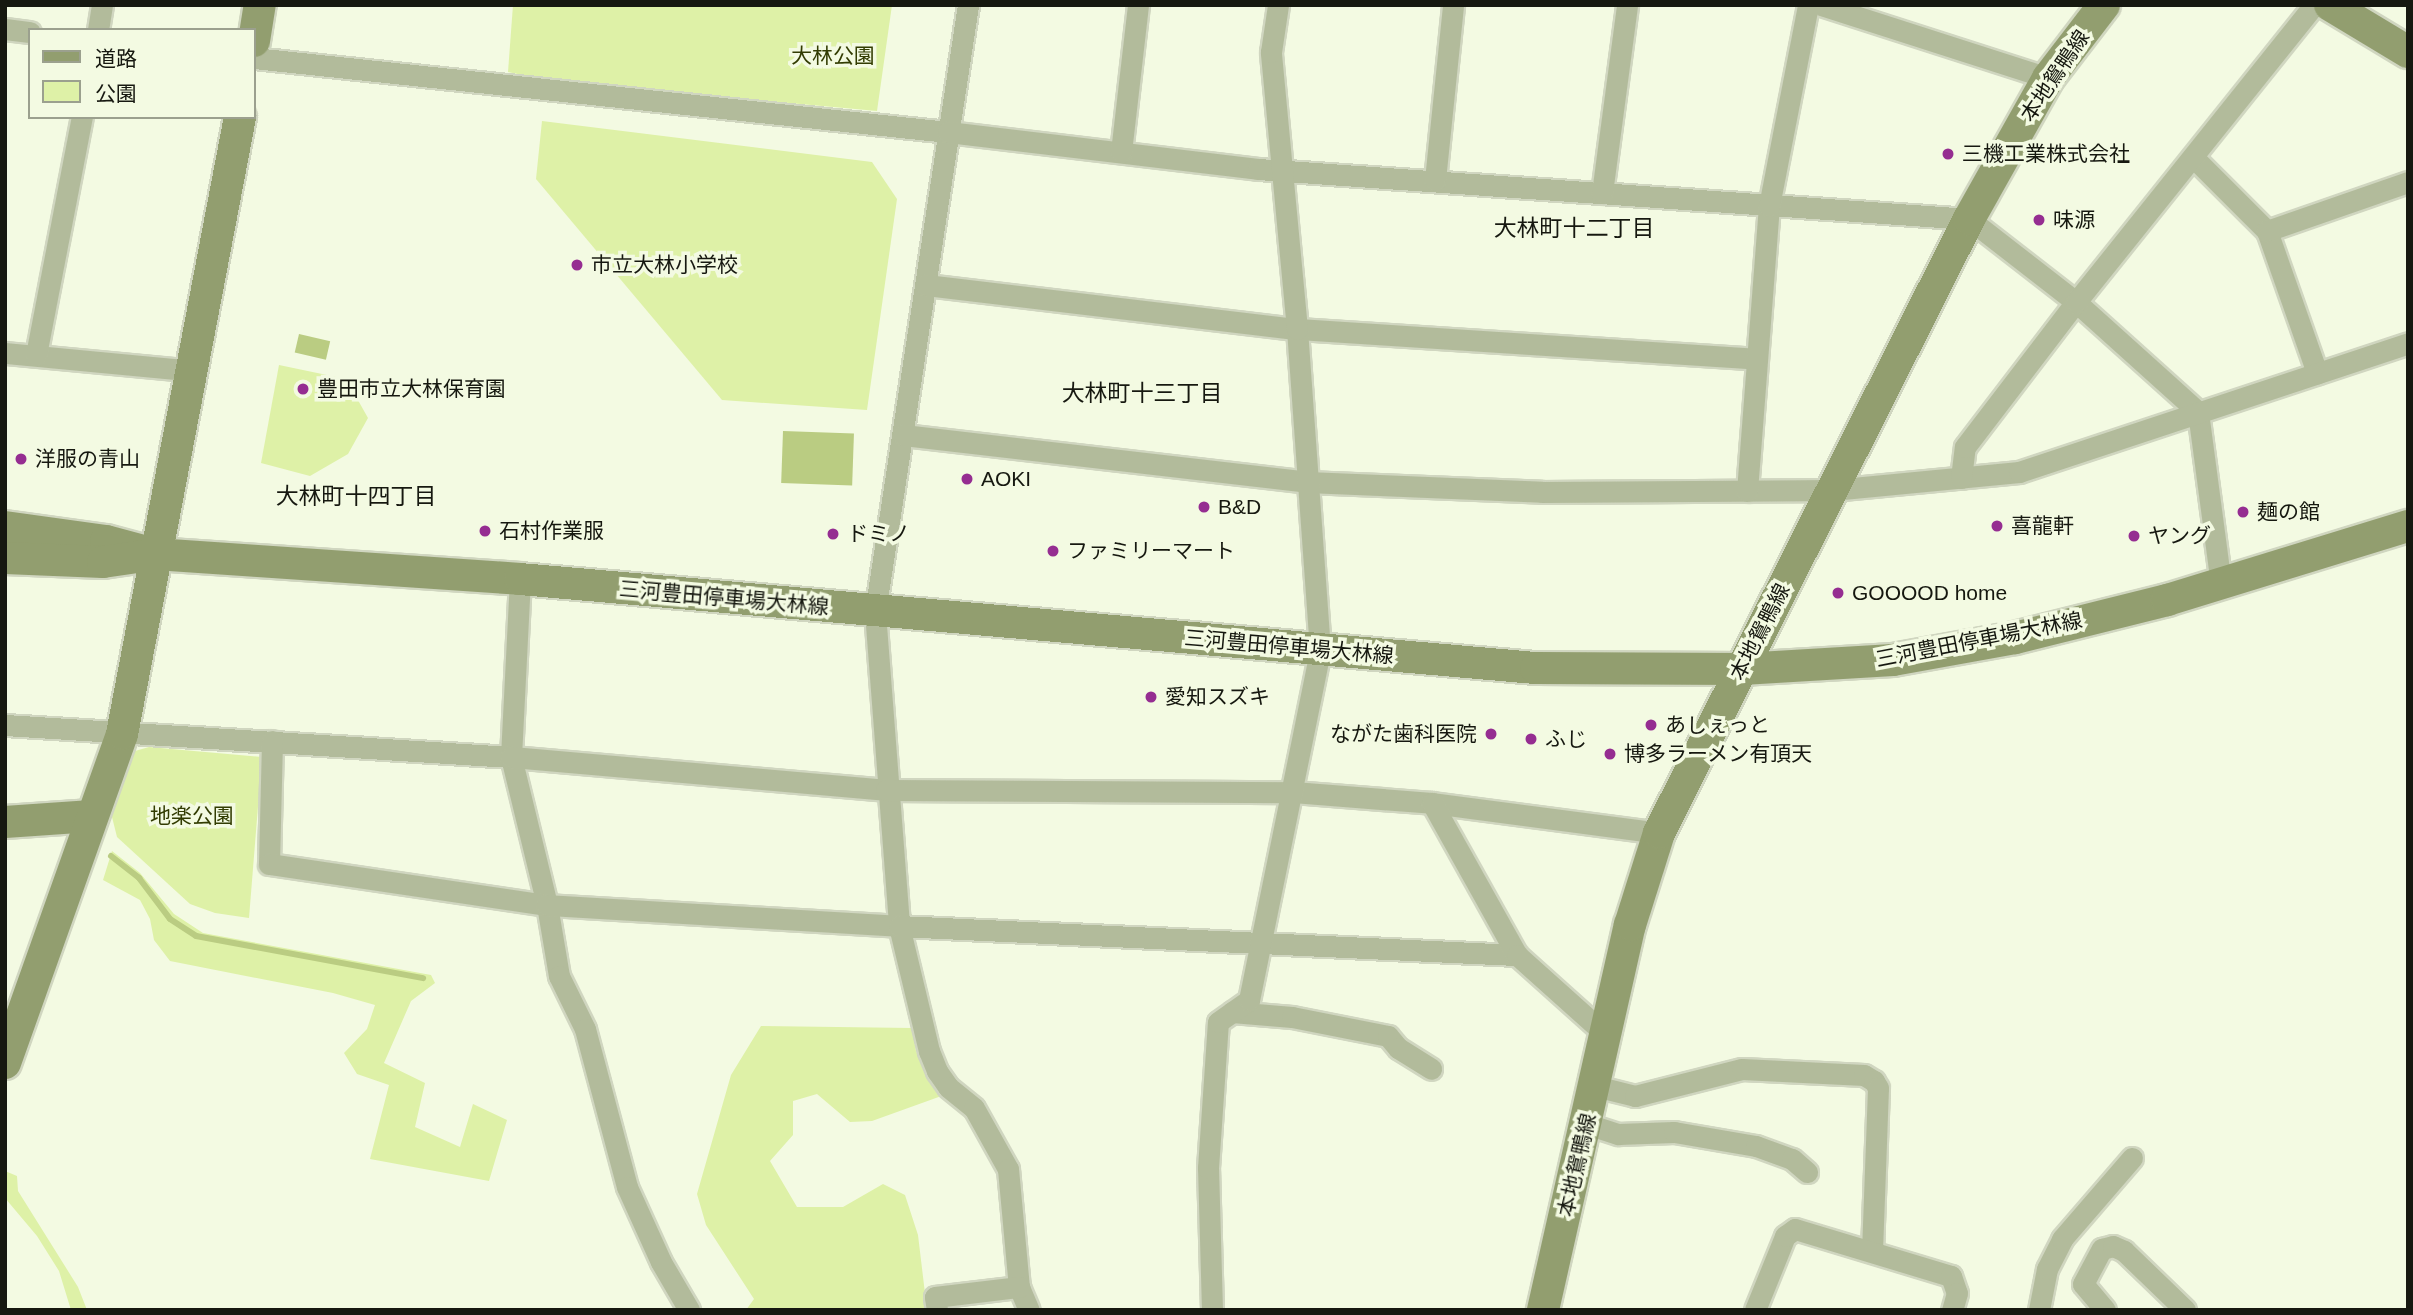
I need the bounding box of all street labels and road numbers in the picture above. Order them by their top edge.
street label: 本地鴛鴨線 [2015,25,2095,127]
street label: 三河豊田停車場大林線 [618,576,830,620]
street label: 本地鴛鴨線 [1725,580,1795,684]
street label: 三河豊田停車場大林線 [1874,608,2084,672]
street label: 三河豊田停車場大林線 [1183,625,1395,669]
street label: 本地鴛鴨線 [1553,1111,1601,1219]

